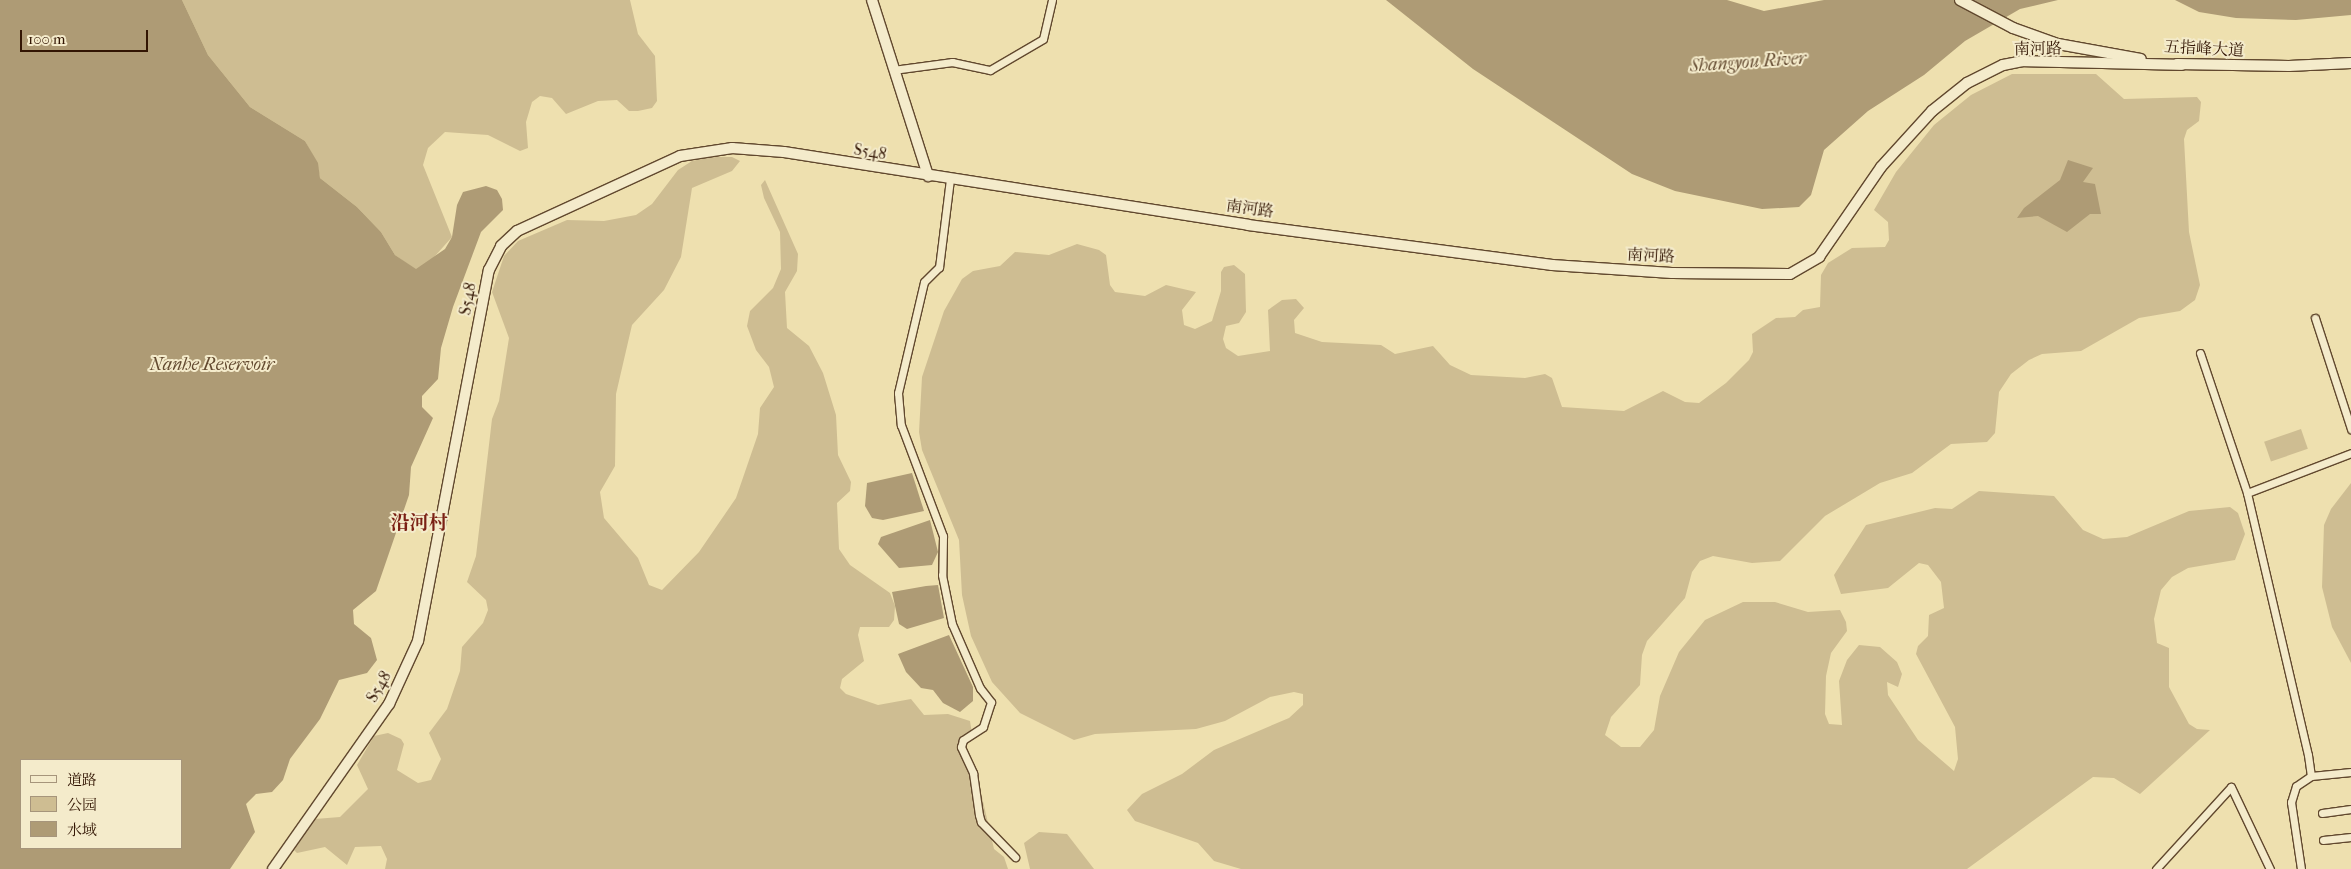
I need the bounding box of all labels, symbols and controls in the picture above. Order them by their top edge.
scale bar [22,20,150,52]
text: 100 m [28,30,66,48]
street label: 五指峰大道 [2164,37,2244,61]
street label: 南河路 [2014,39,2062,59]
water label: Shangyou River [1689,48,1807,78]
street label: S548 [852,140,888,164]
street label: 南河路 [1225,196,1275,222]
street label: 南河路 [1627,245,1675,267]
street label: S548 [456,281,480,317]
water label: Nanhe Reservoir [150,354,274,376]
district label: 沿河村 [391,513,447,535]
street label: S548 [363,668,395,706]
legend [20,759,182,849]
text: 道路 [67,771,97,789]
text: 公园 [67,796,97,814]
text: 水域 [67,821,97,839]

